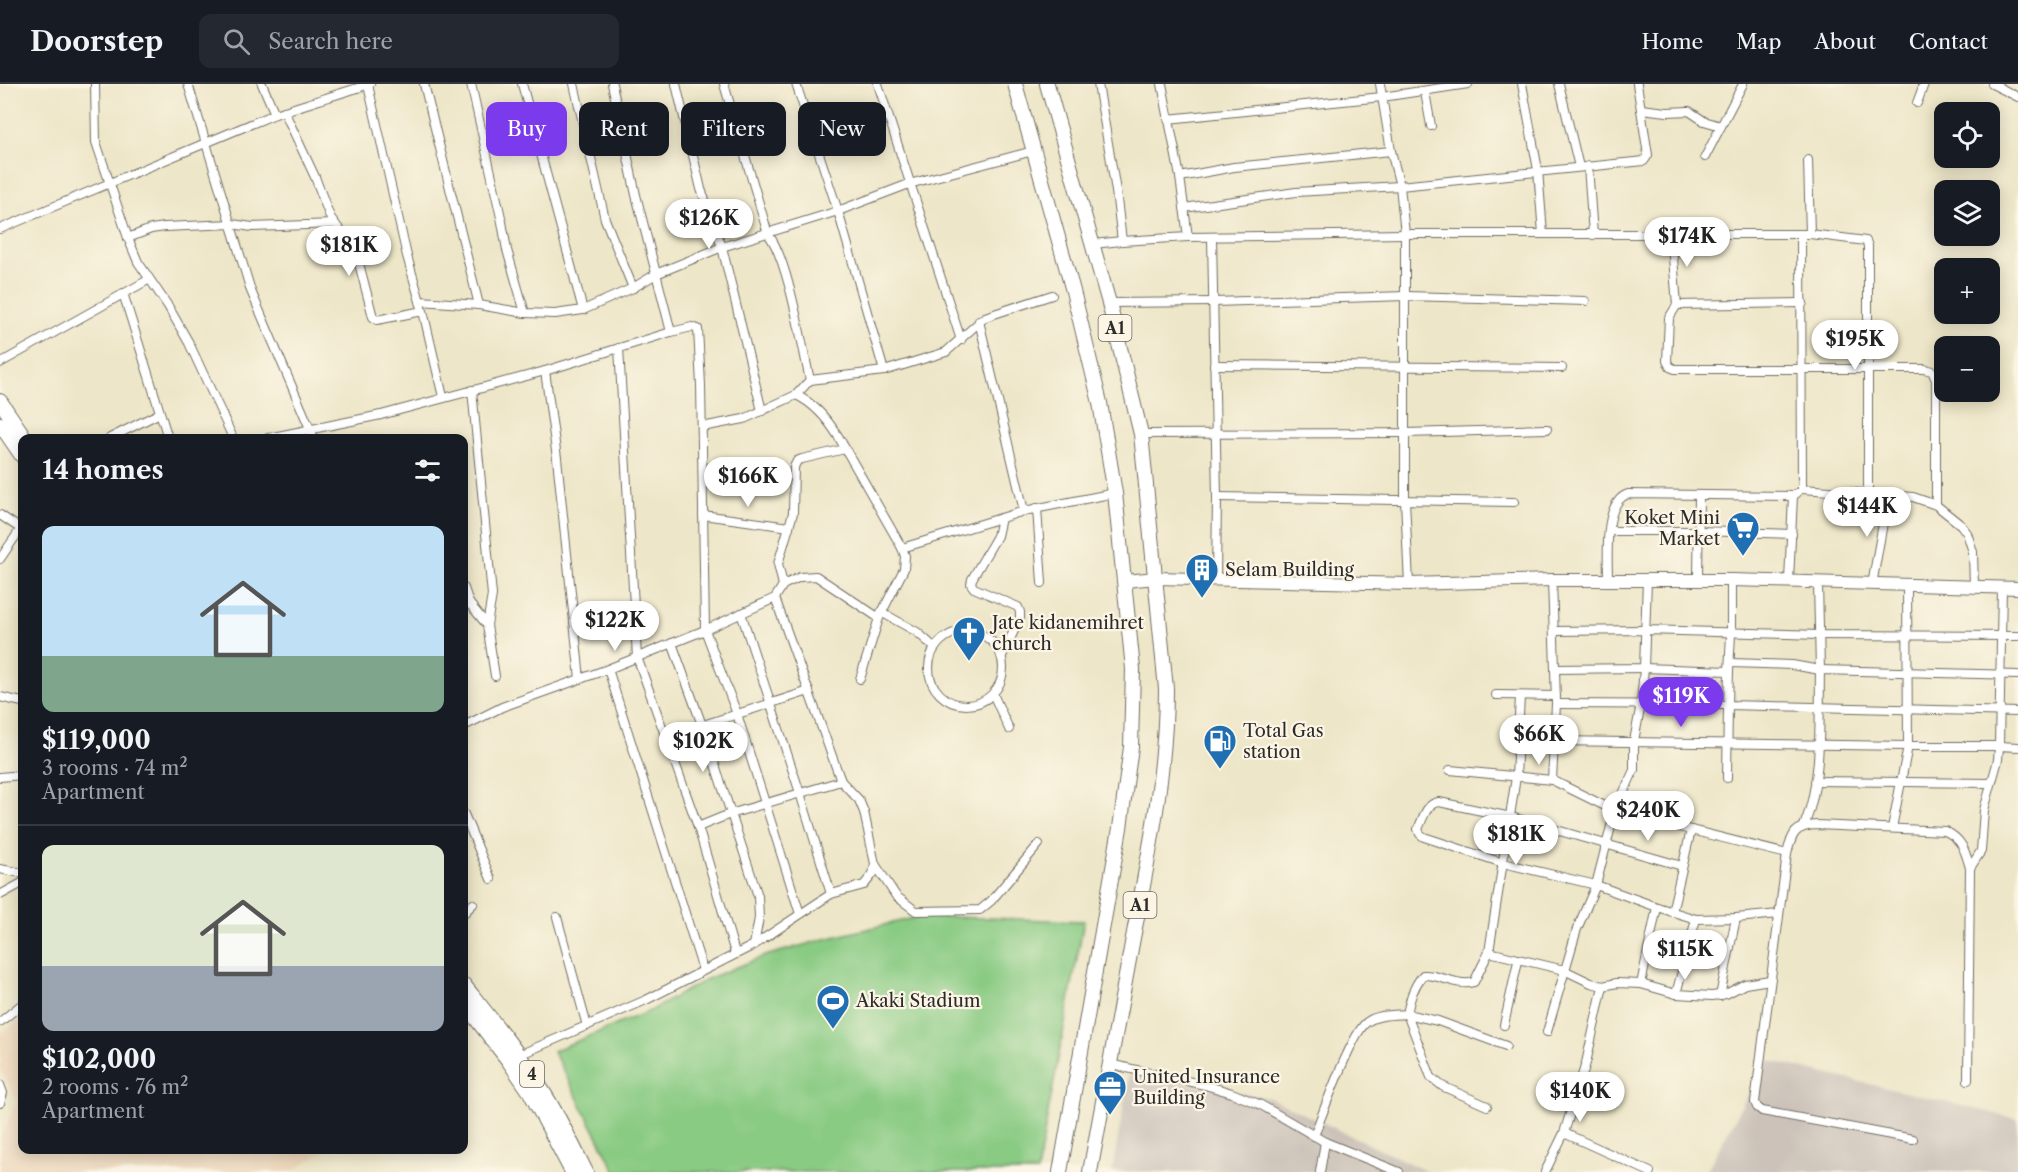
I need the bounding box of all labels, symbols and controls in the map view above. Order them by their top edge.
search box [199,14,619,68]
text: Doorstep [30,24,163,58]
icon: search [220,25,253,58]
text: Search here [268,28,393,55]
text: Home [1642,29,1703,54]
text: Map [1736,29,1781,54]
text: About [1814,29,1876,54]
text: Contact [1909,29,1988,54]
chip: Buy [486,102,567,156]
chip: Rent [579,102,669,156]
chip: Filters [681,102,786,156]
chip: New [798,102,886,156]
map controls [1934,102,2000,402]
button: locate [1934,102,2000,168]
button: layers [1934,180,2000,246]
pin: $126K [667,199,751,250]
text: $126K [679,206,739,230]
pin: $174K [1645,217,1729,268]
text: $174K [1658,224,1716,248]
pin: $181K [307,226,391,277]
text: $181K [320,233,378,257]
button: + [1934,258,2000,324]
road number: A1 [1098,315,1132,341]
pin: $195K [1813,320,1897,371]
text: $195K [1825,327,1885,351]
button: − [1934,336,2000,402]
text: 14 homes [42,454,164,486]
icon: filters [411,454,444,487]
pin: $166K [706,457,790,508]
text: $166K [718,464,778,488]
pin: $144K [1825,487,1909,538]
text: $144K [1837,494,1897,518]
place label: Koket Mini Market [1624,507,1721,550]
supermarket icon: Koket Mini Market [1725,510,1761,557]
building icon: Selam Building [1184,552,1220,599]
place label: Selam Building [1225,559,1354,581]
icon: home [189,565,297,673]
pin: $122K [573,601,657,652]
text: $122K [585,608,645,632]
place label: Jate kidanemihret church [989,612,1144,655]
church icon: Jate kidanemihret church [951,615,987,662]
pin: $119K [1639,677,1723,728]
text: $119K [1652,684,1710,708]
pin: $66K [1503,715,1575,766]
place label: Total Gas station [1243,720,1324,763]
pin: $102K [661,722,745,773]
text: $66K [1513,722,1565,746]
fuel station icon: Total Gas station [1202,723,1238,770]
text: $119,000 [42,724,151,756]
text: $102K [673,729,733,753]
text: 3 rooms · 74 m² [42,756,188,780]
text: Apartment [42,780,145,804]
pin: $240K [1606,791,1690,842]
text: $240K [1616,798,1680,822]
pin: $181K [1474,815,1558,866]
text: $181K [1487,822,1545,846]
icon: home [189,884,297,992]
road number: A1 [1124,892,1156,918]
pin: $115K [1643,930,1727,981]
text: $115K [1657,937,1713,961]
sports icon: Akaki Stadium [815,983,851,1030]
place label: Akaki Stadium [855,990,981,1012]
text: $102,000 [42,1043,156,1075]
road number: 4 [520,1061,544,1087]
place label: United Insurance Building [1133,1066,1280,1109]
office icon: United Insurance Building [1092,1069,1128,1116]
pin: $140K [1538,1072,1622,1123]
text: 2 rooms · 76 m² [42,1075,188,1099]
text: $140K [1550,1079,1610,1103]
text: Apartment [42,1099,145,1123]

